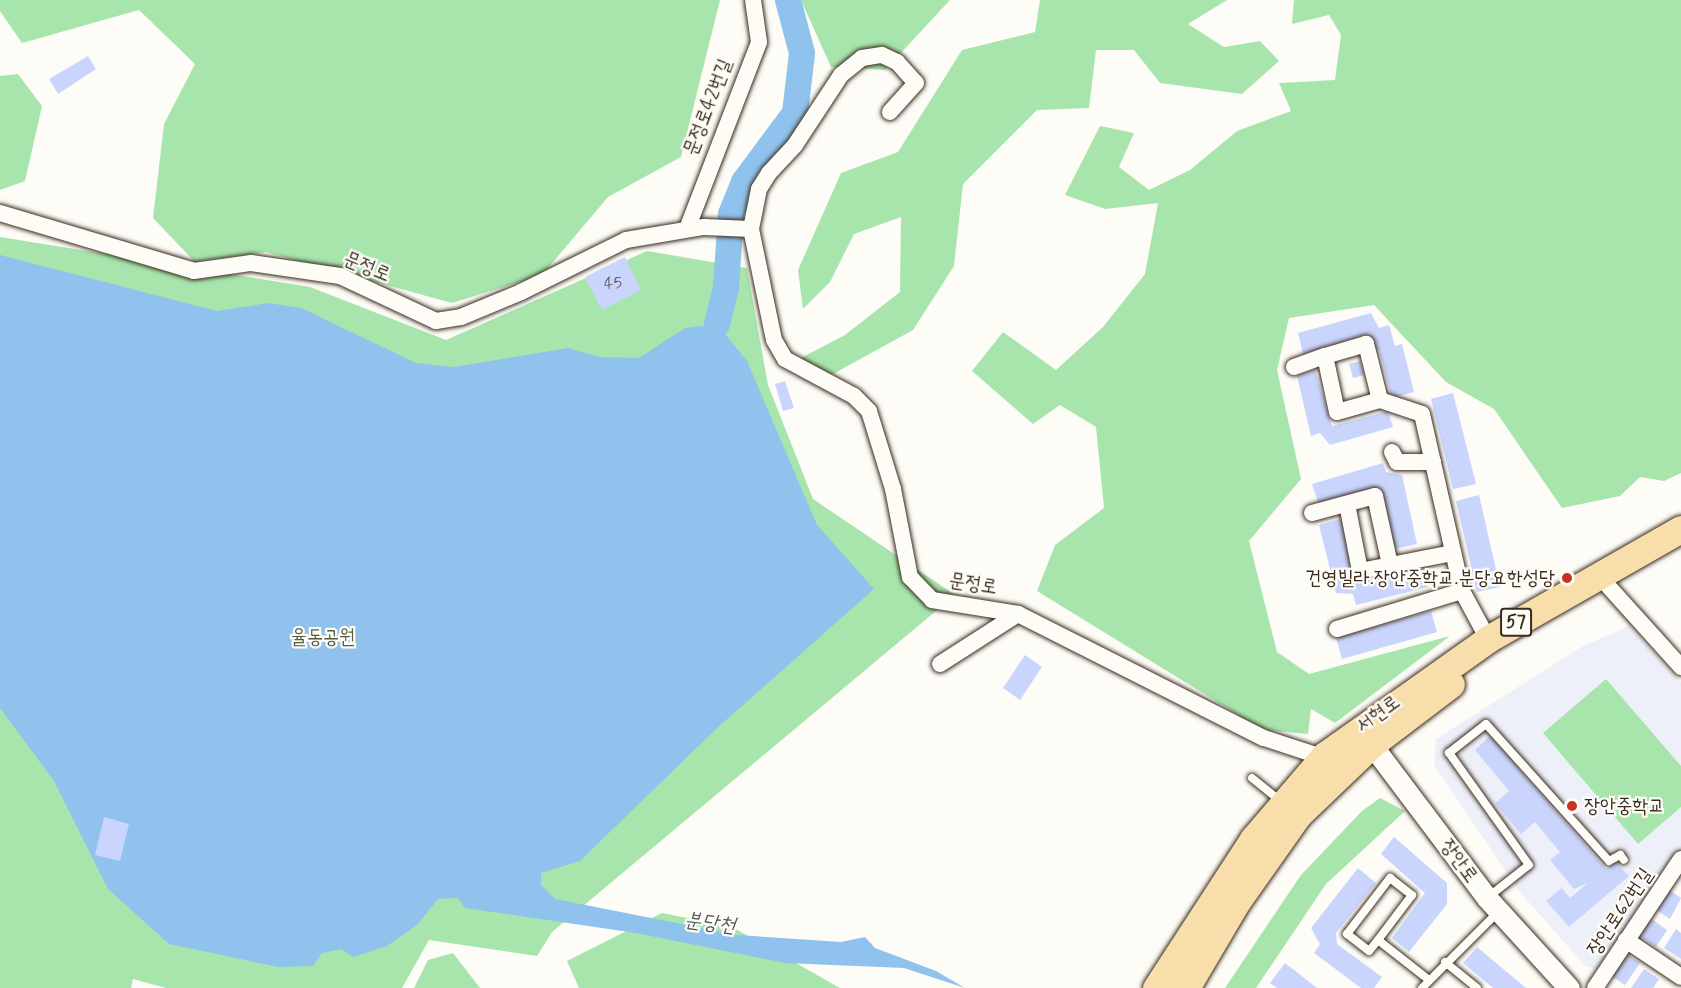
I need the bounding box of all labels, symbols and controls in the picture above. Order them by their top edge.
street label: 문정로42번길 [679,55,737,159]
street label: 문정로 [340,247,394,287]
house number: 45 [604,274,622,294]
place label: 건영빌라.장안중학교.분당요한성당 [1305,566,1555,590]
street label: 문정로 [947,568,999,600]
marker: 건영빌라.장안중학교.분당요한성당 [1560,571,1574,585]
road number: 57 [1500,607,1532,637]
park label: 율동공원 [291,625,355,649]
street label: 서현로 [1351,690,1405,738]
place label: 장안중학교 [1584,794,1664,818]
marker: 장안중학교 [1565,799,1579,813]
street label: 장안로 [1435,834,1483,888]
street label: 장안로62번길 [1582,864,1658,960]
water label: 분당천 [683,907,737,939]

